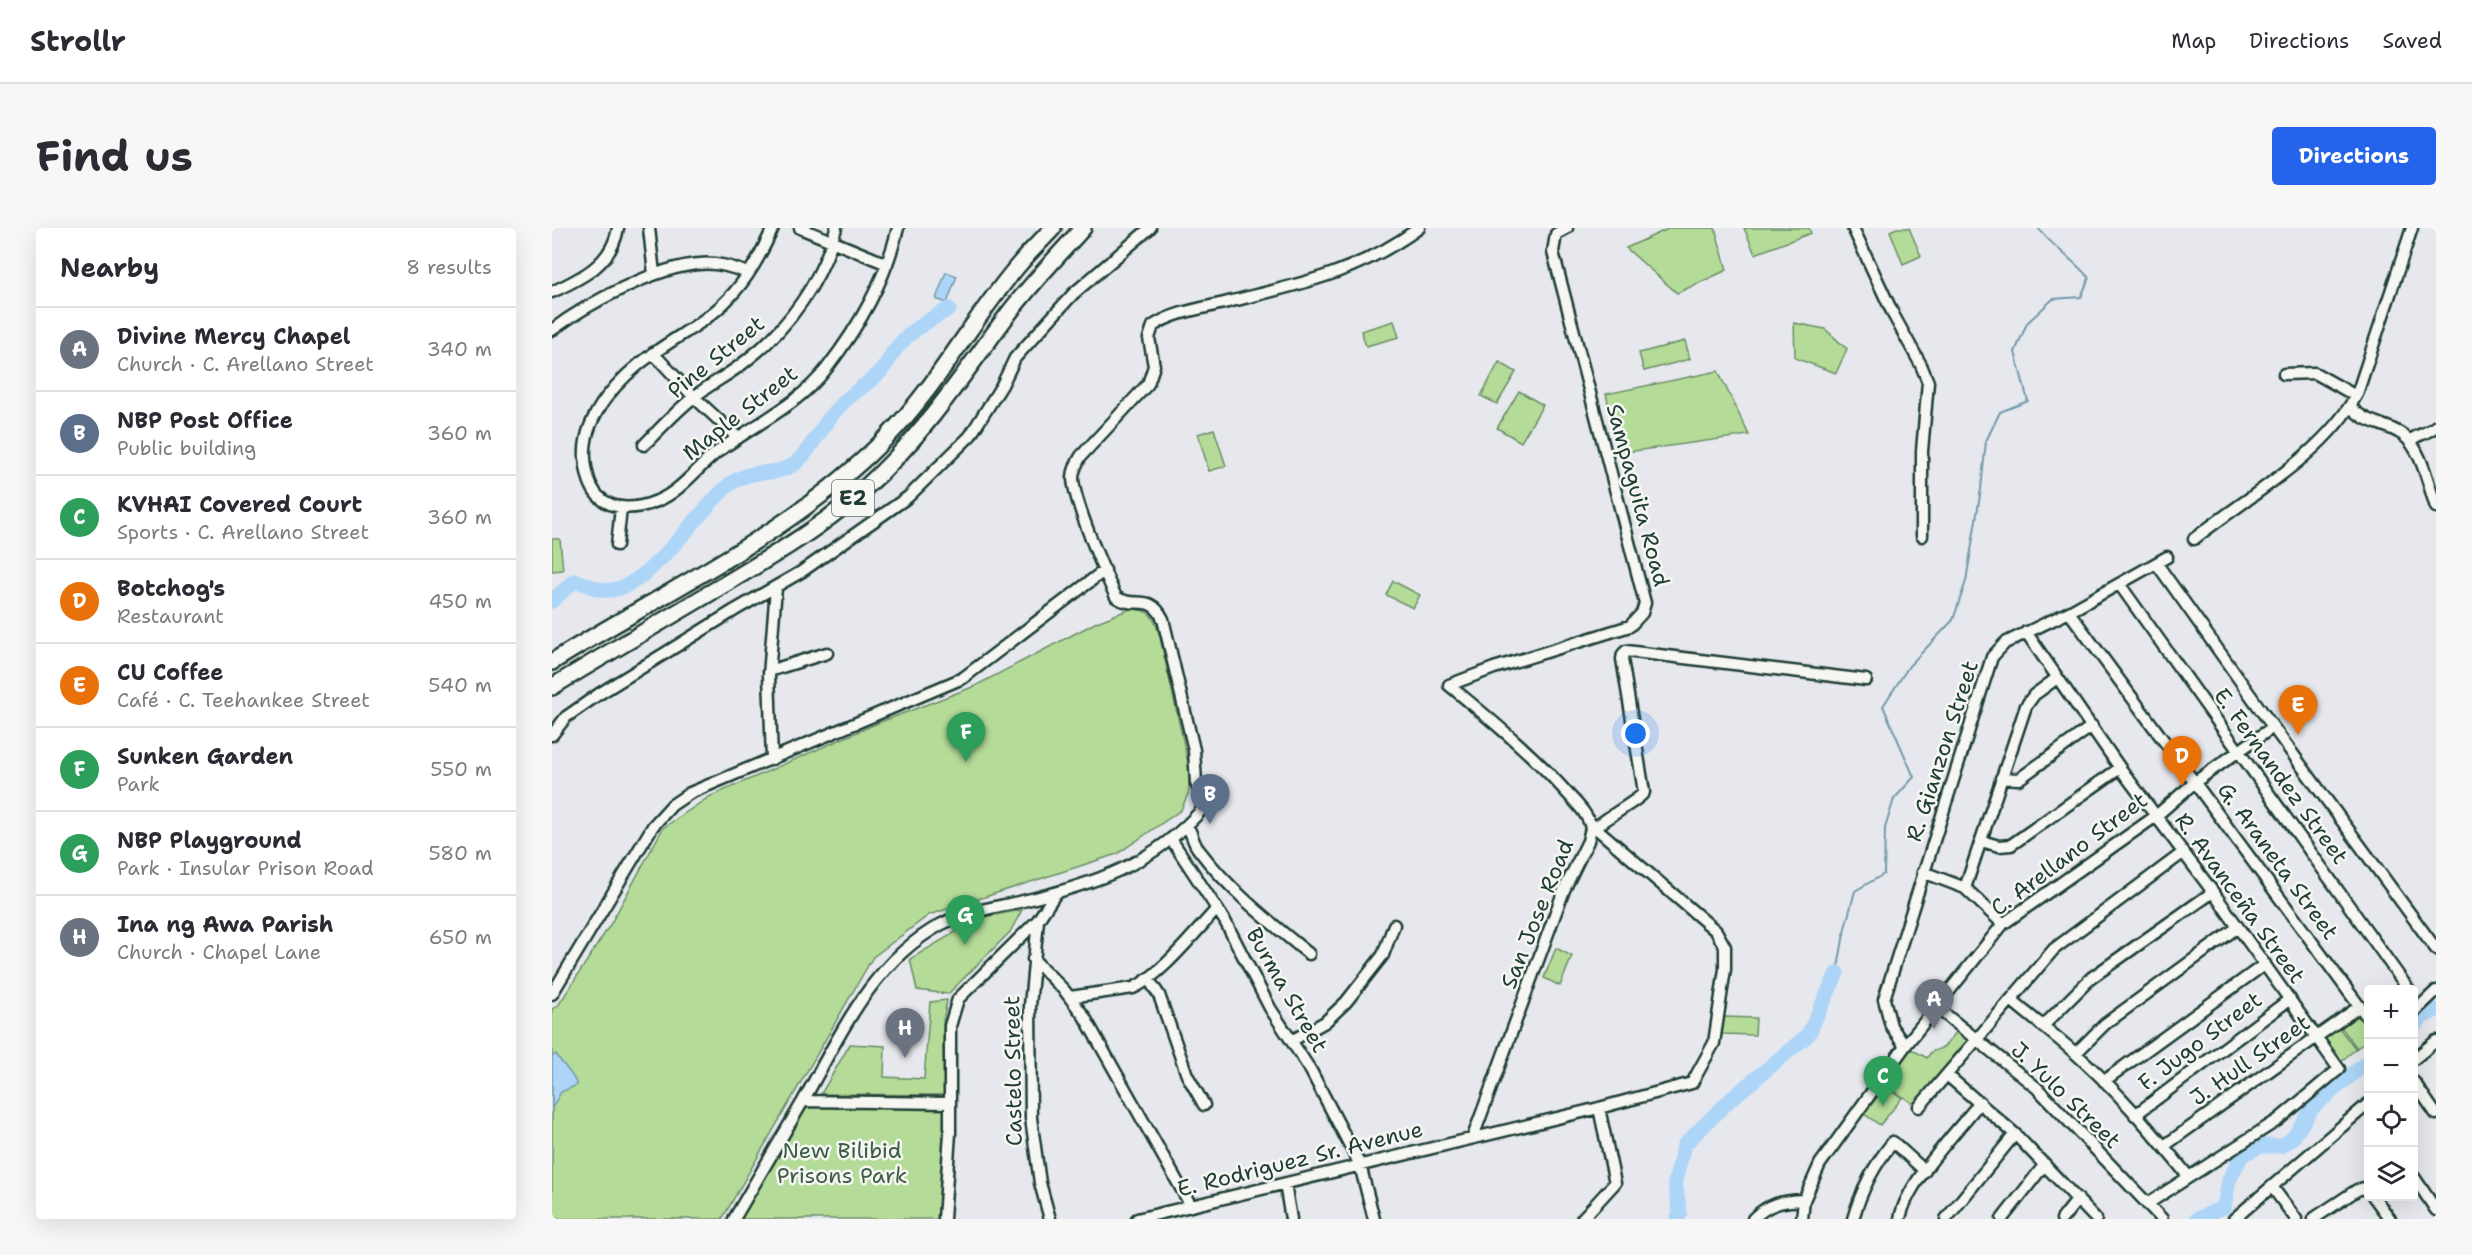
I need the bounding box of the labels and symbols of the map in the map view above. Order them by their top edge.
street label: Pine Street [662,309,770,405]
street label: Maple Street [677,359,803,467]
street label: Sampaguita Road [1600,401,1676,589]
road number: E2 [832,480,874,516]
street label: R. Gianzon Street [1899,657,1985,845]
street label: E. Fernandez Street [2208,683,2354,869]
pin: E [2278,686,2318,735]
pin: F [946,712,986,762]
your location [1621,719,1650,748]
pin: D [2162,736,2202,786]
pin: B [1190,774,1230,824]
street label: G. Araneta Street [2211,777,2345,945]
street label: C. Arellano Street [1985,786,2153,922]
street label: R. Avanceña Street [2168,807,2312,989]
street label: San Jose Road [1494,835,1580,993]
pin: G [946,896,984,945]
street label: Burma Street [1239,922,1335,1058]
pin: A [1914,980,1954,1029]
street label: F. Jugo Street [2132,985,2268,1097]
street label: Castelo Street [997,996,1029,1146]
pin: H [886,1008,924,1058]
street label: J. Hull Street [2184,1008,2316,1112]
street label: J. Yulo Street [2005,1035,2127,1155]
pin: C [1864,1056,1902,1106]
street label: E. Rodriguez Sr. Avenue [1174,1114,1426,1204]
park label: New Bilibid Prisons Park [777,1136,907,1190]

